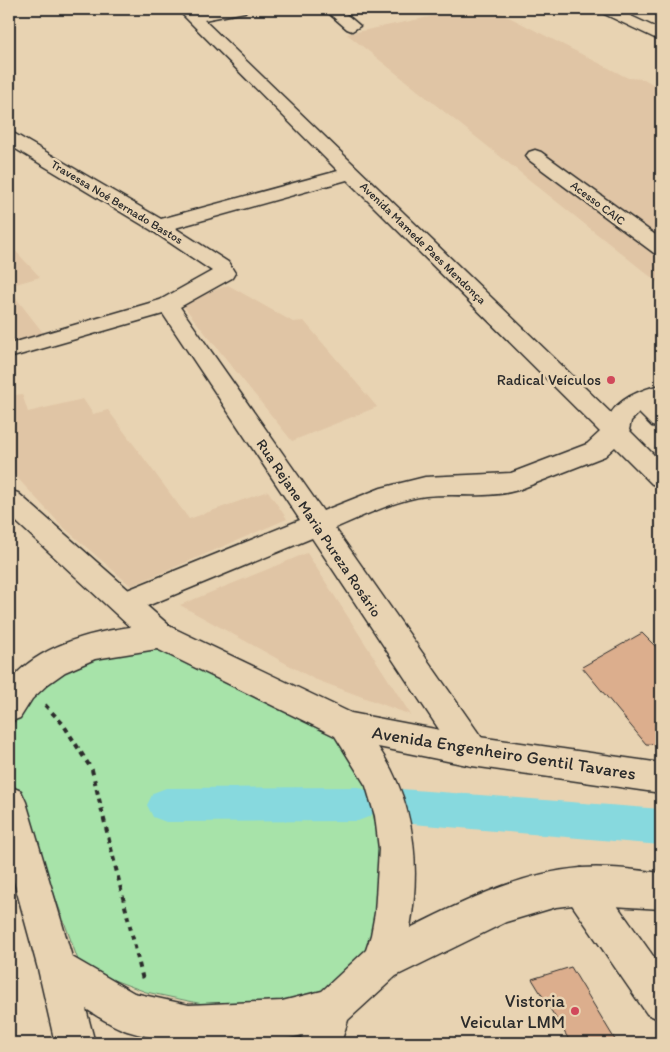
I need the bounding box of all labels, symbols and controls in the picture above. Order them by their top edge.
street label: Travessa Noé Bernado Bastos [48,157,186,247]
street label: Acesso CAIC [568,178,628,228]
street label: Avenida Mamede Paes Mendonça [357,179,489,307]
place label: Radical Veículos [497,371,601,389]
marker: Radical Veículos [605,374,617,386]
street label: Rua Rejane Maria Pureza Rosário [253,435,385,621]
street label: Avenida Engenheiro Gentil Tavares [371,721,637,785]
place label: Vistoria Veicular LMM [460,990,566,1033]
marker: Vistoria Veicular LMM [569,1005,581,1017]

